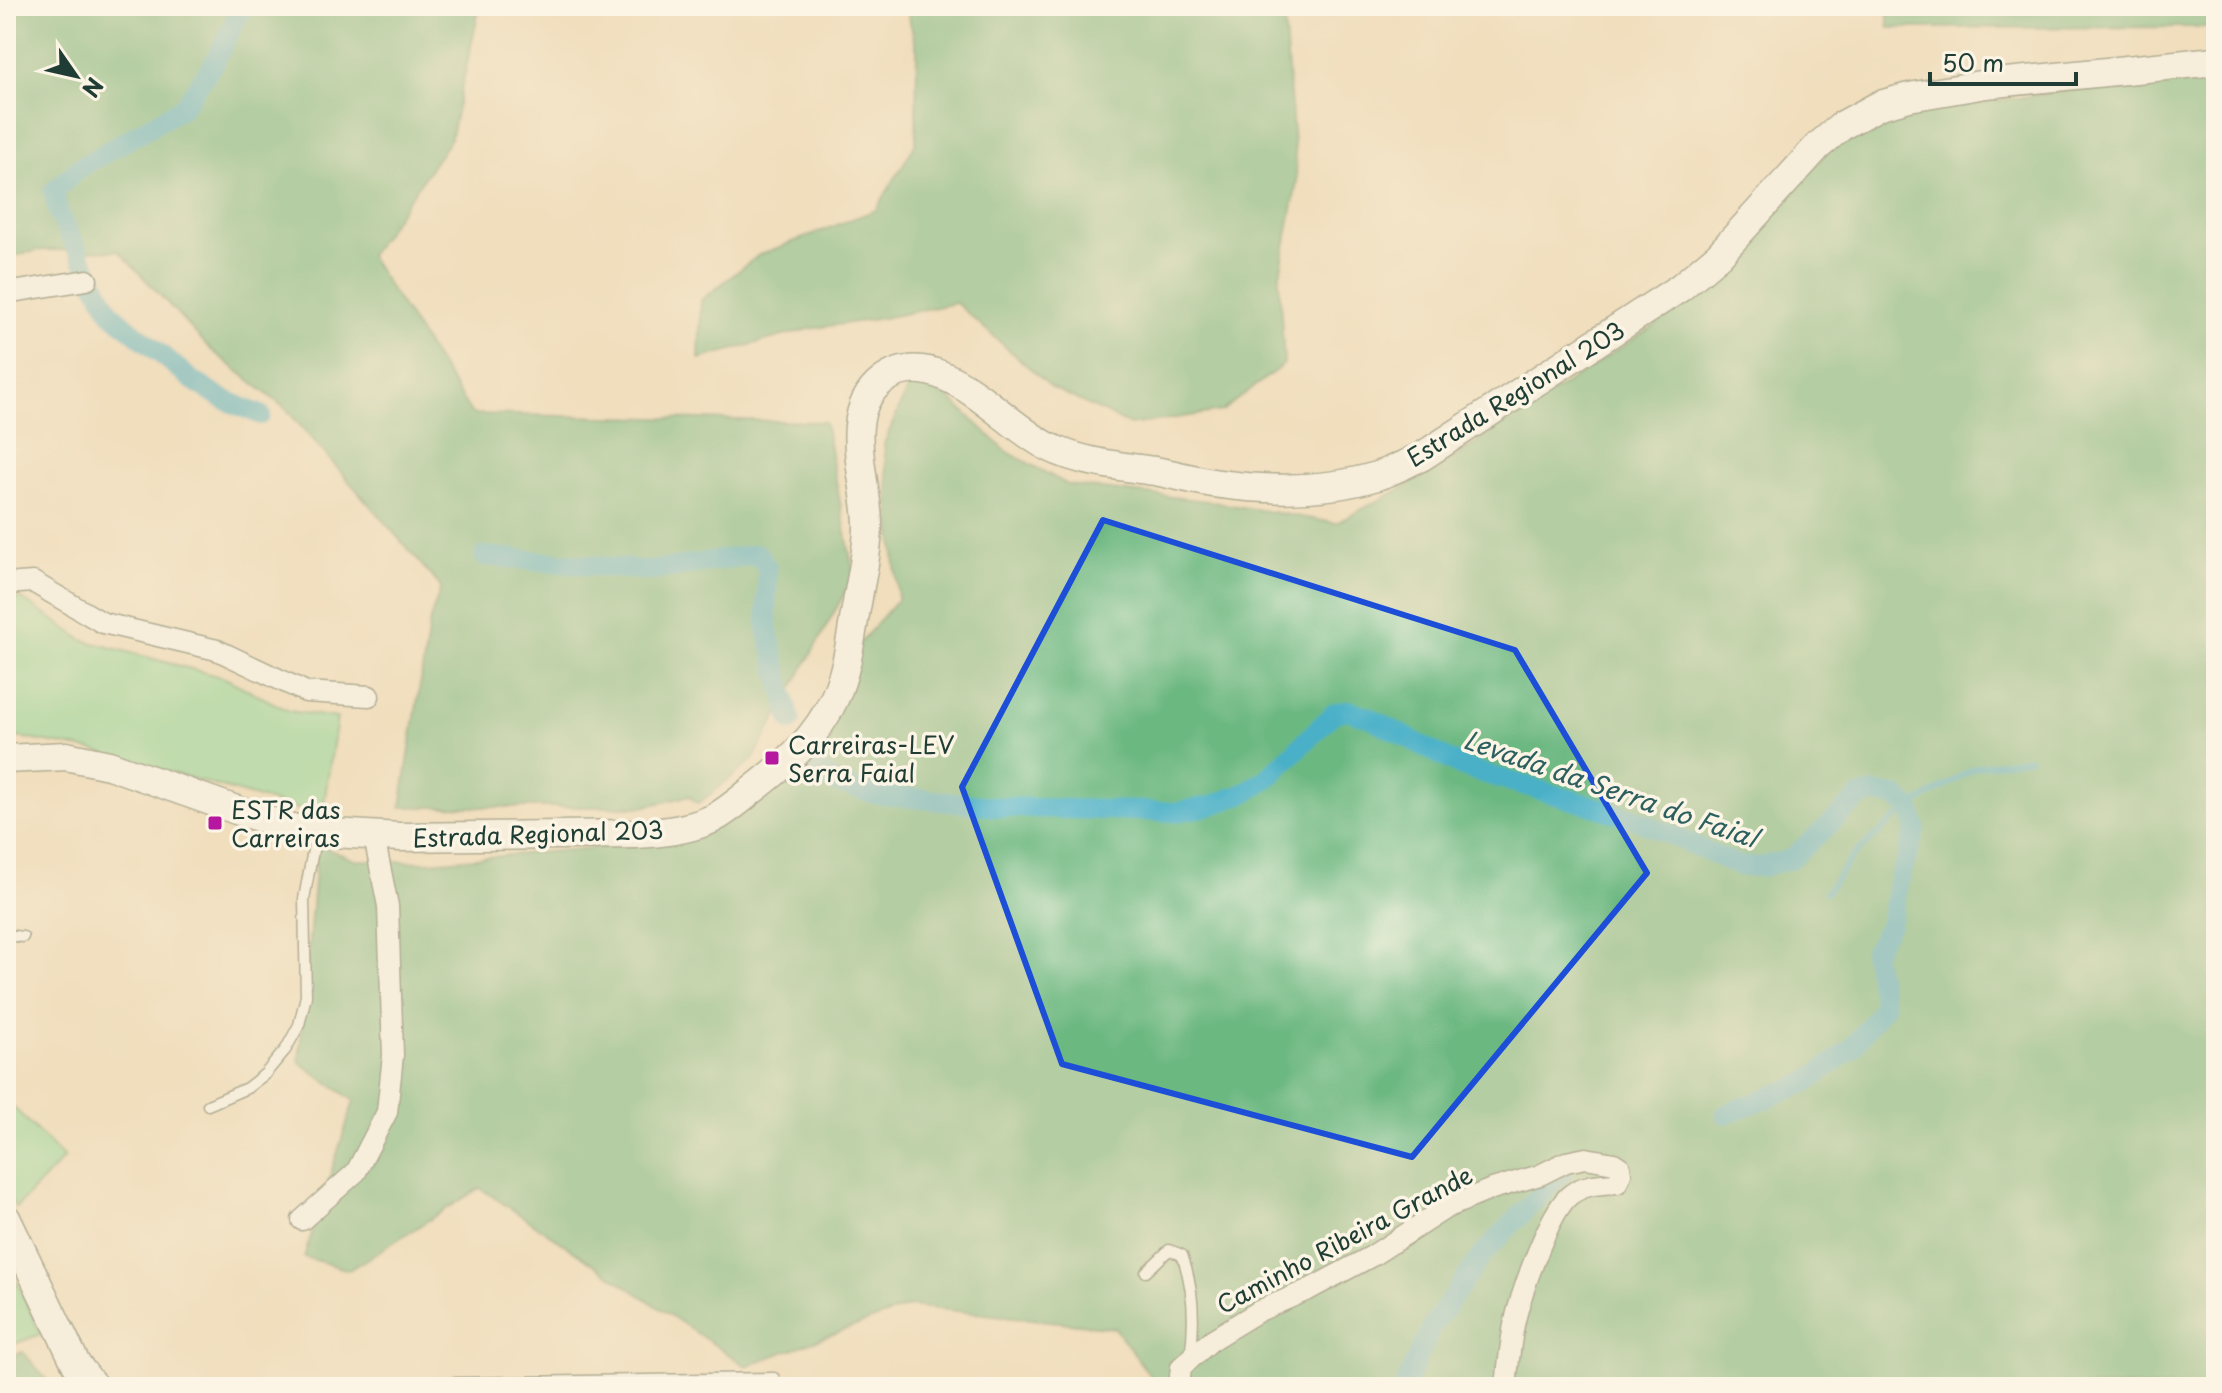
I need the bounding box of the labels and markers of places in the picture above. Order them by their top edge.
place label: Carreiras-LEV Serra Faial [788,726,955,790]
marker: Carreiras-LEV Serra Faial [763,749,781,767]
place label: ESTR das Carreiras [231,791,341,855]
marker: ESTR das Carreiras [206,814,224,832]

